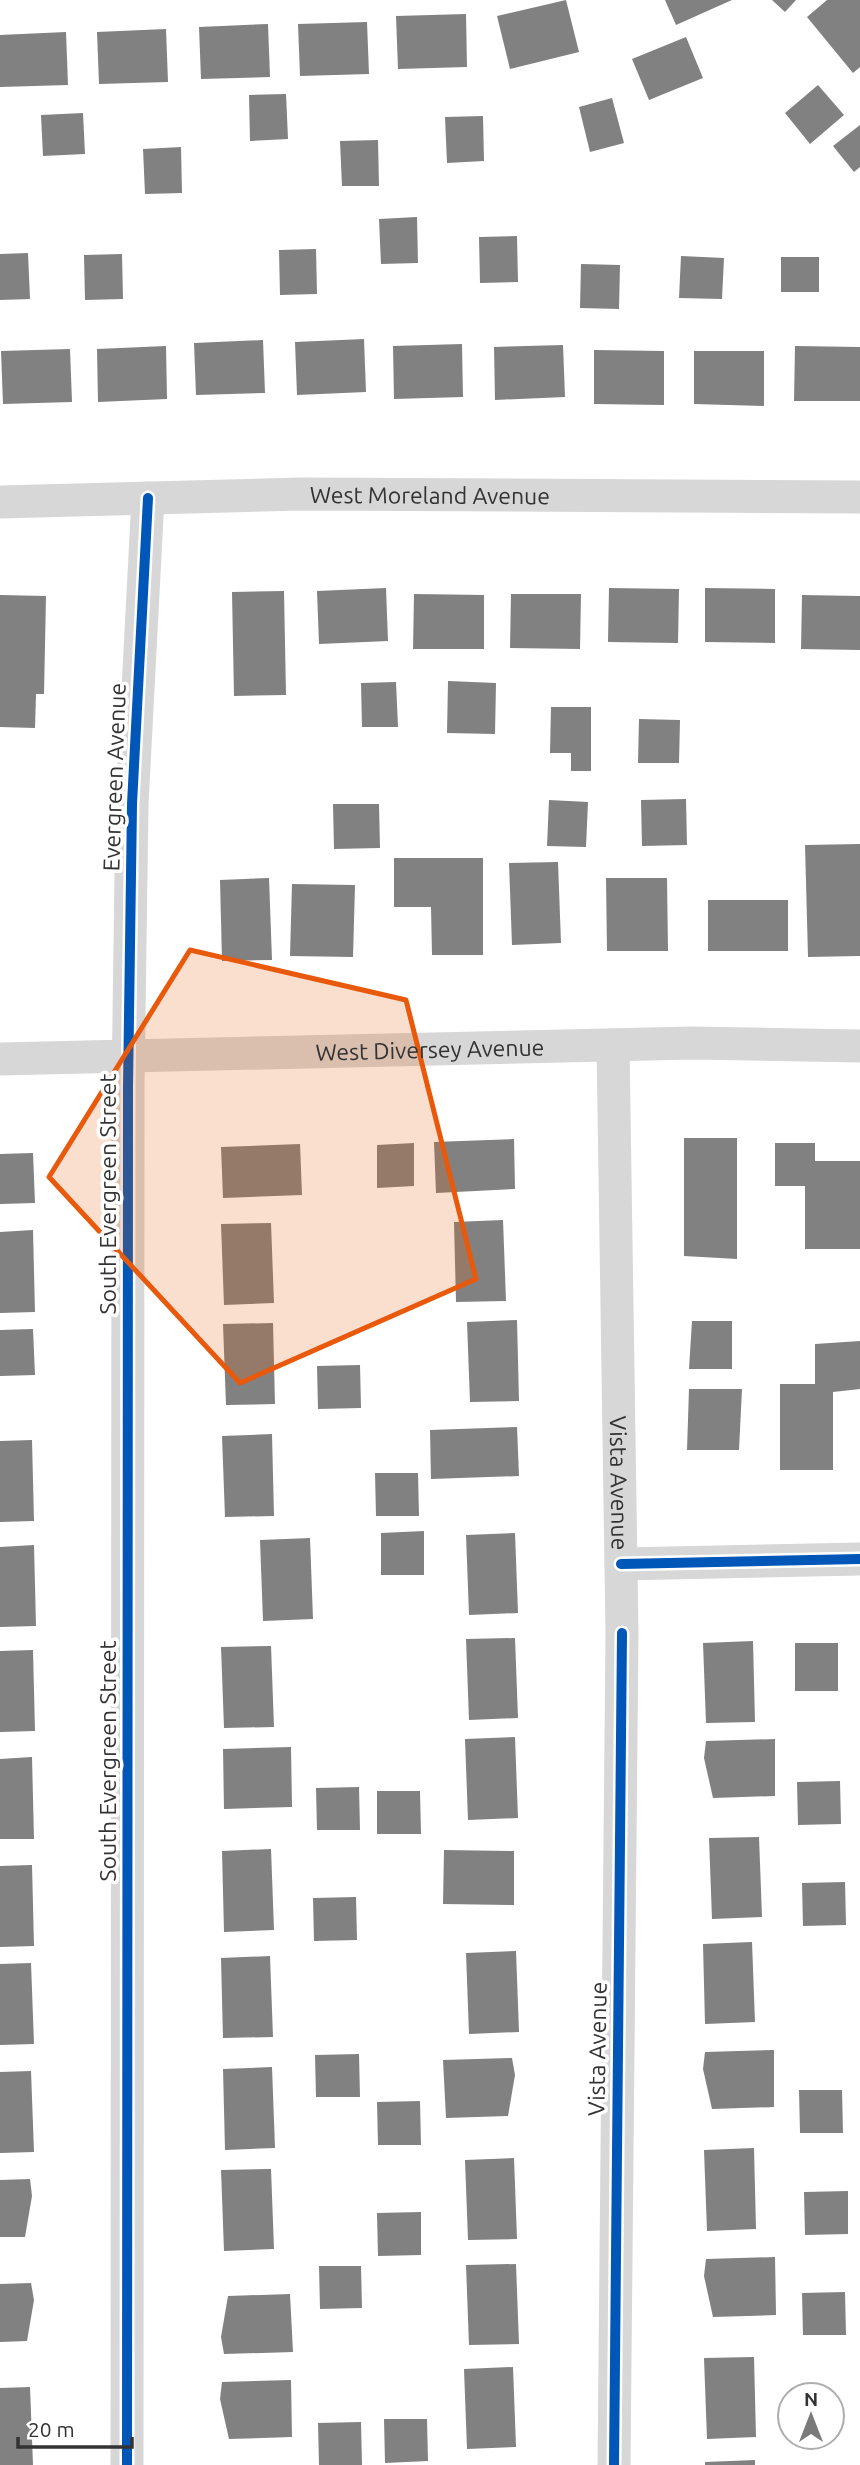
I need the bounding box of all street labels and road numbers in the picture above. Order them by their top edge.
street label: West Moreland Avenue [310,482,550,508]
street label: Evergreen Avenue [98,682,130,872]
street label: West Diversey Avenue [315,1034,545,1064]
street label: South Evergreen Street [95,1073,120,1315]
street label: Vista Avenue [606,1415,633,1550]
street label: South Evergreen Street [95,1640,120,1882]
street label: Vista Avenue [583,1982,611,2116]

